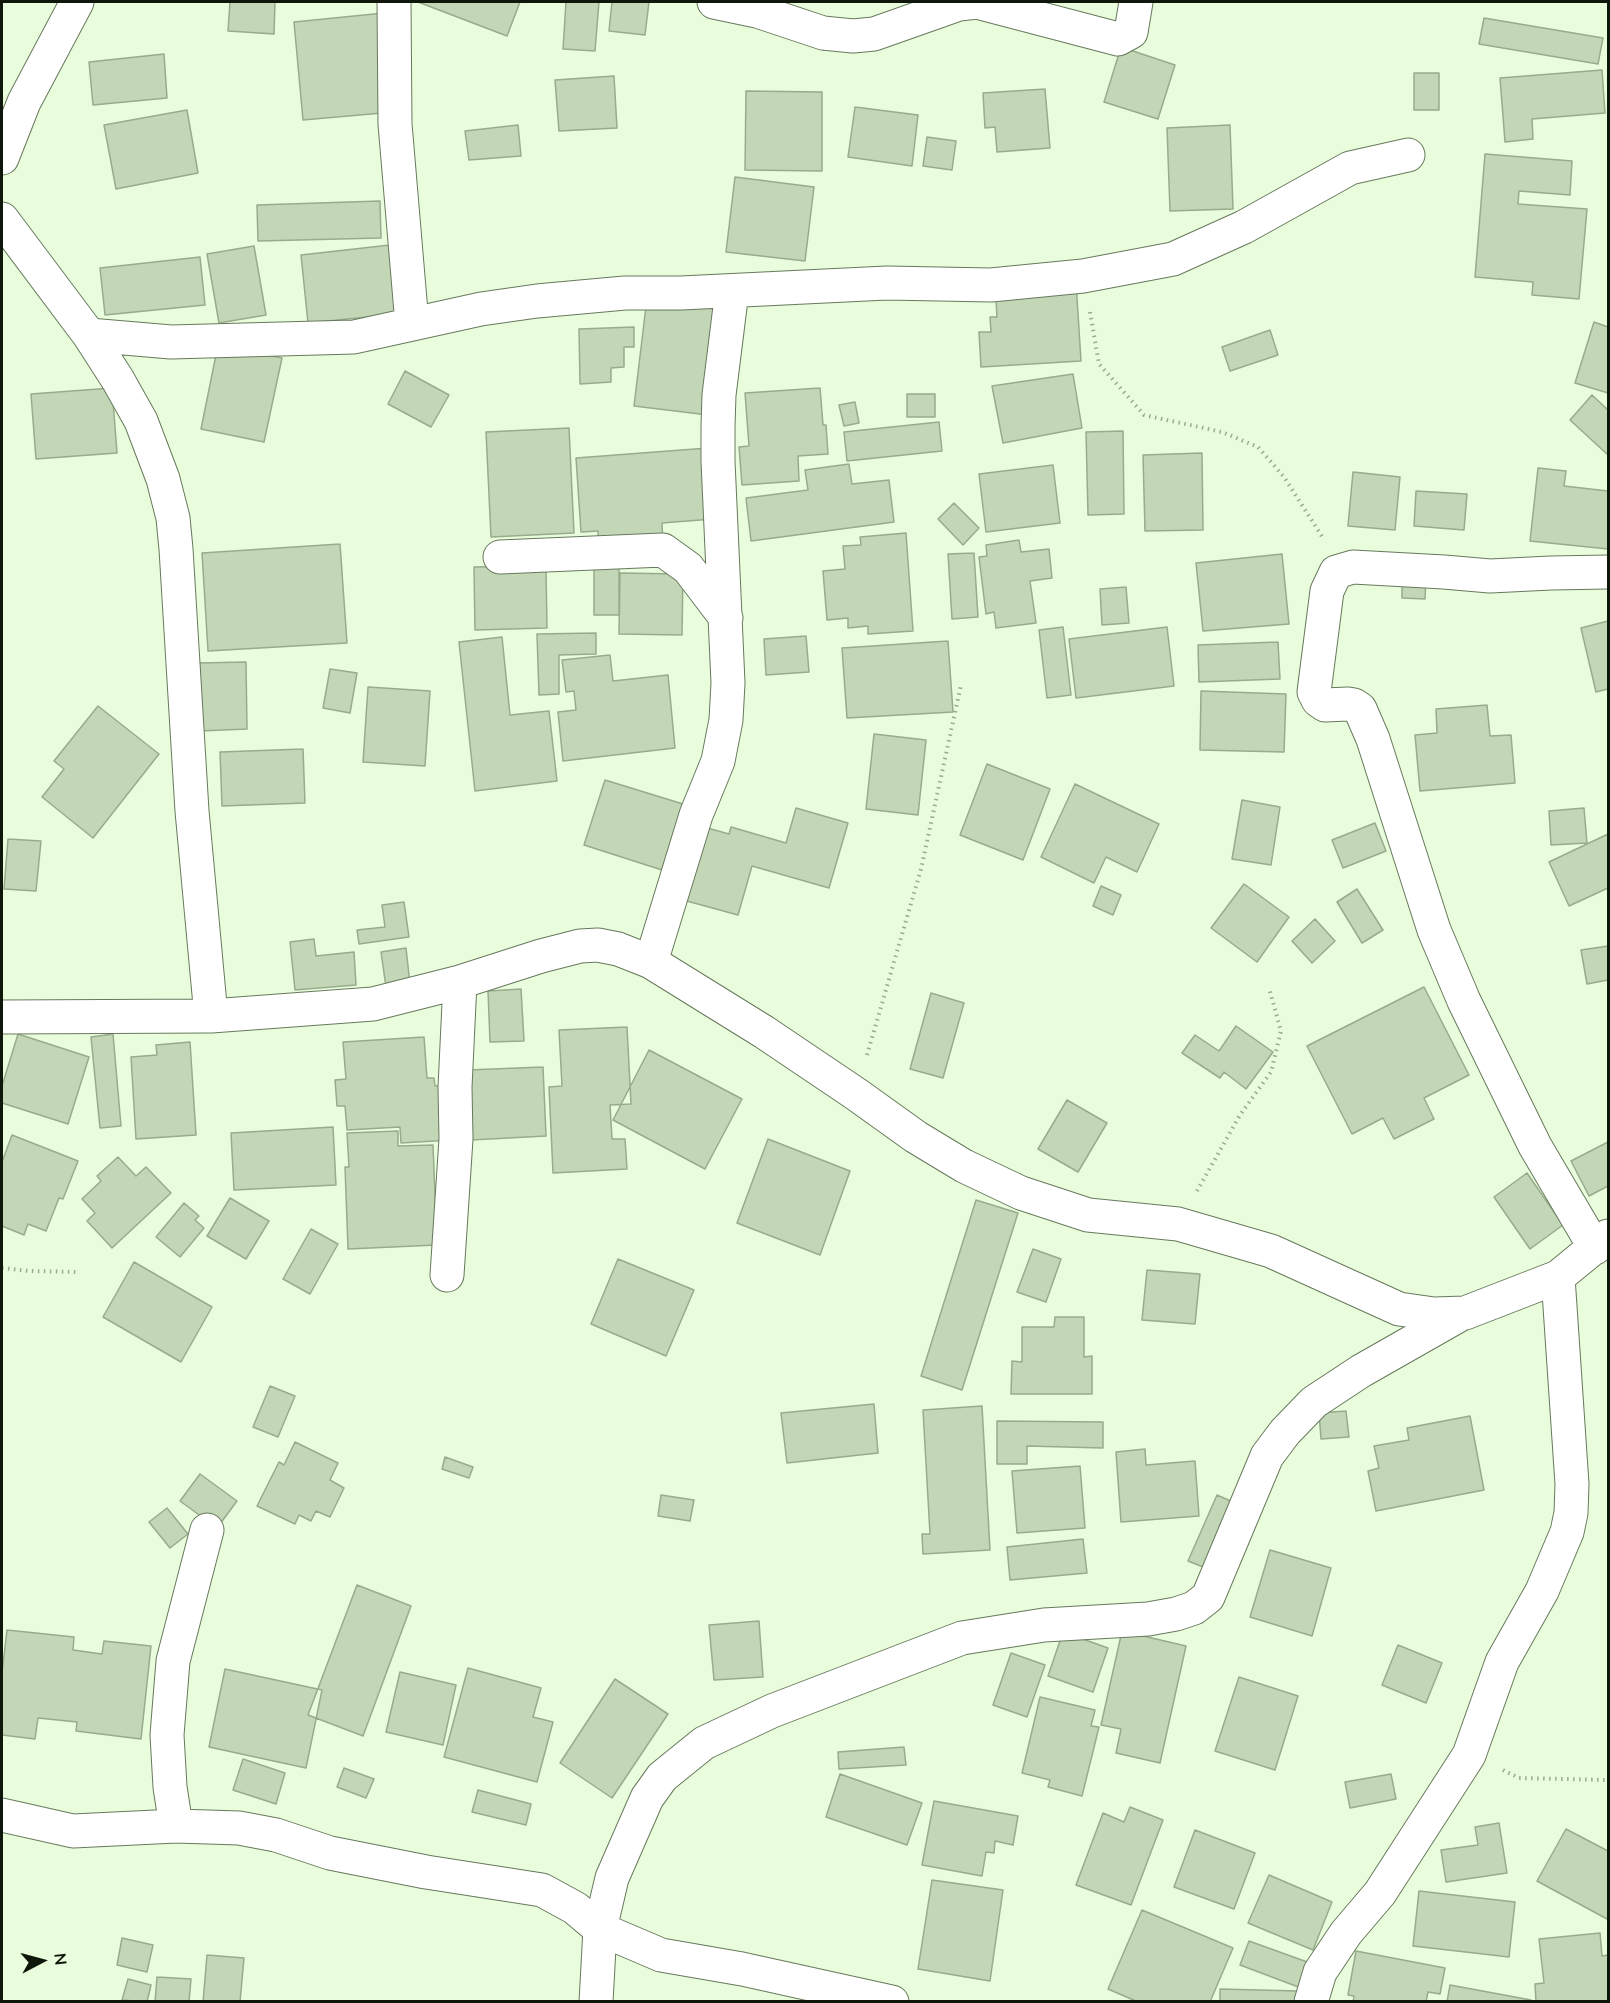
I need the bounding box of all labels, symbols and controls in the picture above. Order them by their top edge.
north arrow [12,1931,72,1991]
text: N [48,1952,71,1966]

